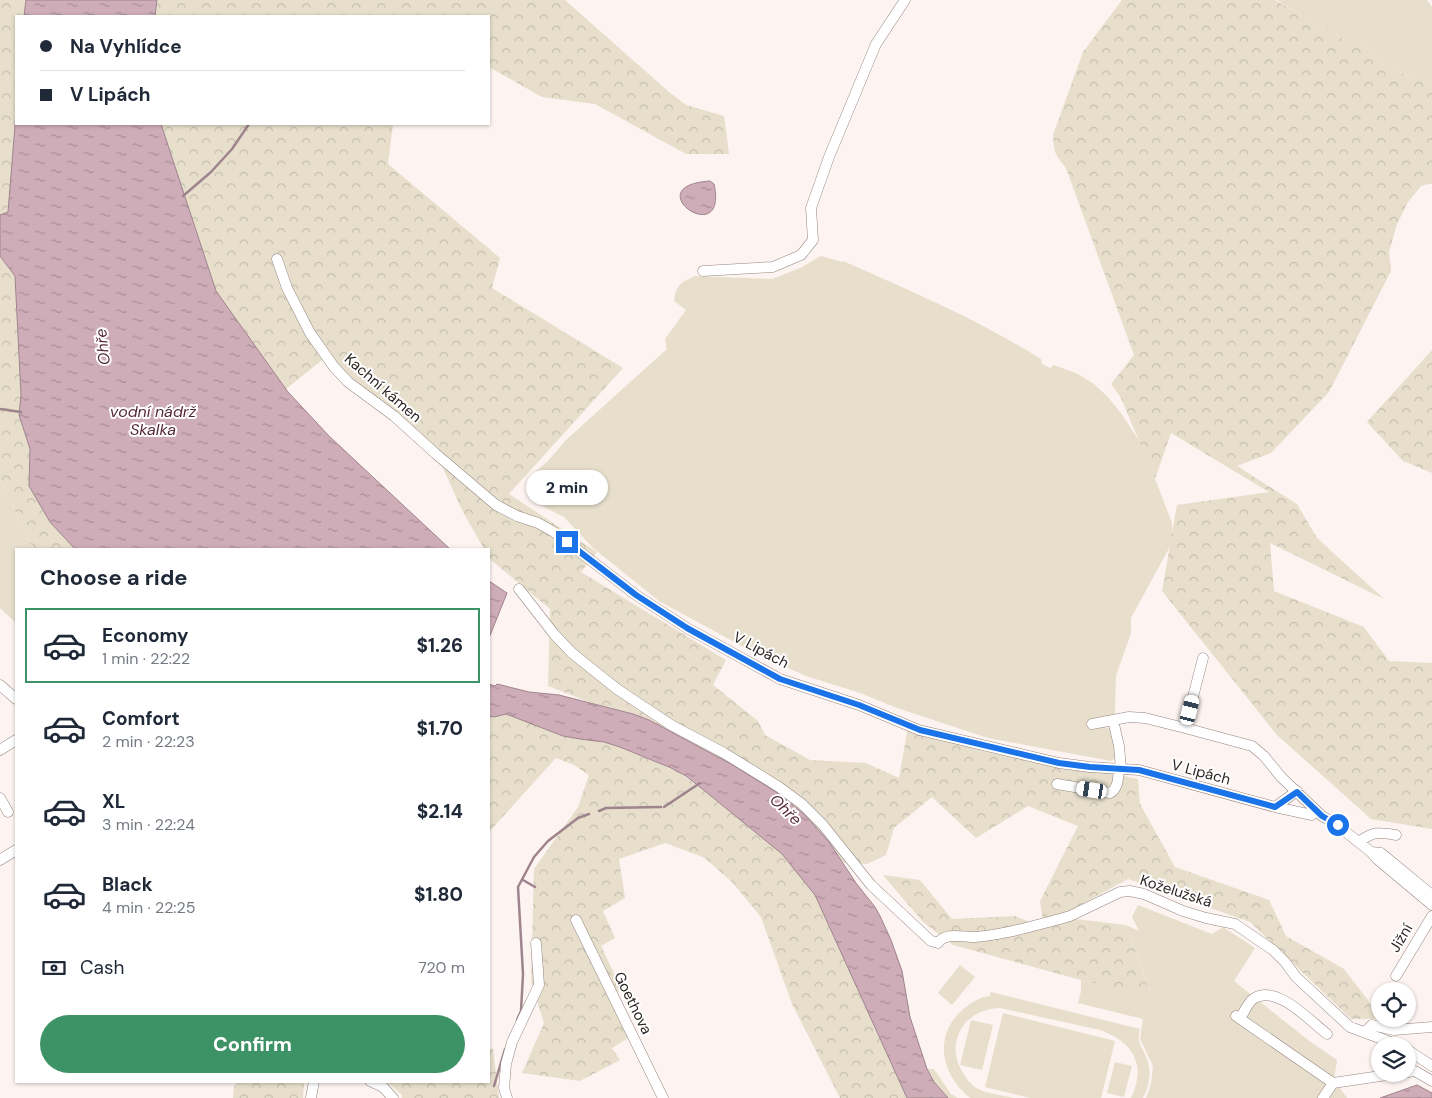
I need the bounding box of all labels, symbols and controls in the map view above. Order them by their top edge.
text: Na Vyhlídce [70,34,182,59]
text: V Lipách [70,82,151,107]
water label: Ohře [90,328,115,366]
street label: Kachní kámen [340,349,426,427]
water label: vodní nádrž Skalka [110,401,197,440]
callout: 2 min [526,470,608,504]
text: 2 min [546,477,588,498]
route end [556,531,578,553]
text: Choose a ride [40,563,188,592]
icon: car [42,623,87,668]
text: Economy [102,623,189,648]
street label: V Lipách [730,627,792,673]
text: $1.26 [417,633,463,658]
text: 1 min · 22:22 [102,648,190,669]
car [1179,694,1200,726]
icon: car [42,706,87,751]
text: Comfort [102,706,180,731]
text: $1.70 [417,716,463,741]
text: 2 min · 22:23 [102,731,195,752]
street label: V Lipách [1169,755,1233,789]
car [1076,780,1107,800]
icon: car [42,789,87,834]
text: XL [102,789,125,814]
water label: Ohře [765,789,806,830]
text: $2.14 [417,799,463,824]
text: 3 min · 22:24 [102,814,195,835]
route start [1327,814,1349,836]
street label: Koželužská [1137,870,1215,912]
icon: car [42,872,87,917]
text: Black [102,872,153,897]
text: $1.80 [414,882,463,907]
text: 4 min · 22:25 [102,897,196,918]
street label: Jižní [1385,919,1418,956]
icon: cash [40,954,68,982]
text: Cash [80,955,124,980]
text: 720 m [418,957,465,978]
street label: Goethova [609,968,657,1038]
map controls [1371,982,1416,1082]
button: locate [1371,982,1416,1027]
button: Confirm [40,1015,465,1073]
button: layers [1371,1037,1416,1082]

